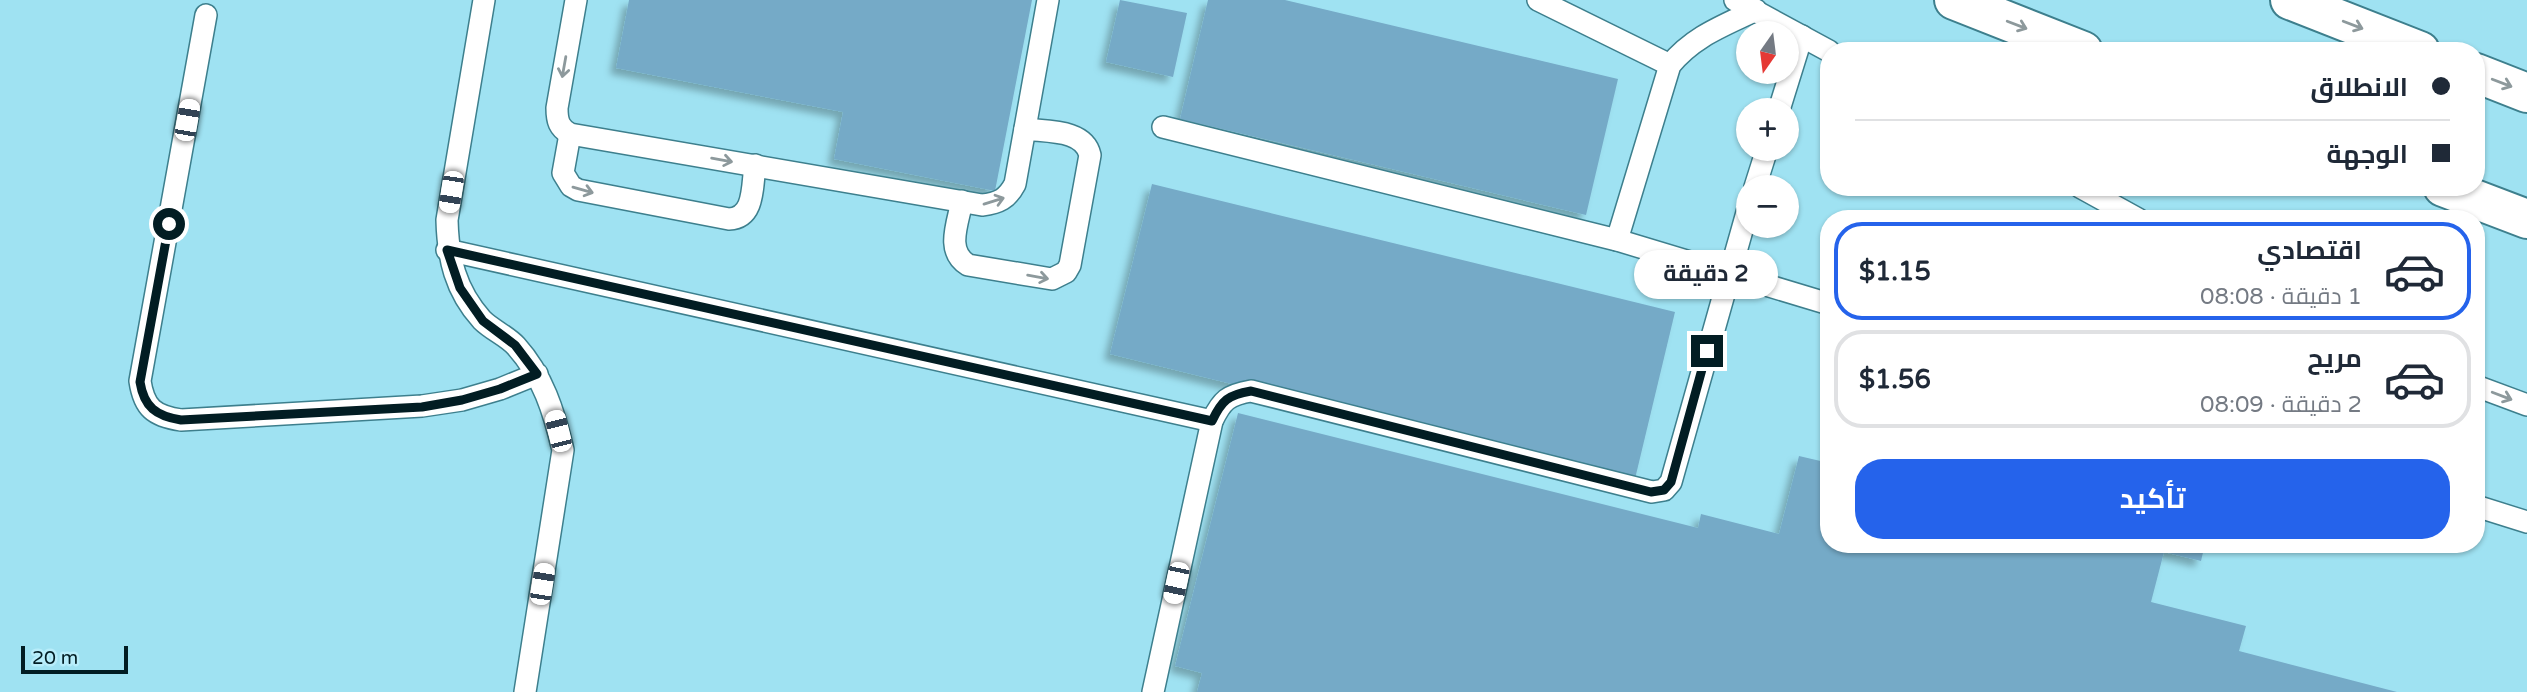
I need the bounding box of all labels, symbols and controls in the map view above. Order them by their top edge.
one-way arrow [2006,19,2028,32]
one-way arrow [2342,19,2364,32]
north arrow [1736,21,1799,84]
map controls [1736,21,1799,238]
one-way arrow [557,55,570,78]
text: الانطلاق [2310,72,2408,103]
one-way arrow [2490,77,2512,90]
car [174,97,201,143]
button: + [1736,98,1799,161]
text: الوجهة [2327,139,2408,170]
one-way arrow [710,154,733,167]
car [438,170,465,214]
button: − [1736,175,1799,238]
one-way arrow [571,184,593,197]
one-way arrow [982,194,1004,207]
route start [153,208,185,240]
text: اقتصادي [2257,235,2362,266]
icon: car [2383,240,2446,303]
callout: 2 دقيقة [1635,250,1779,298]
text: $1.15 [1859,256,1931,287]
text: 2 دقيقة [1663,260,1749,288]
one-way arrow [1026,270,1049,284]
text: 1 دقيقة · 08:08 [2200,283,2362,311]
route end [1691,335,1723,367]
text: مريح [2307,343,2362,374]
icon: car [2383,348,2446,411]
text: $1.56 [1859,364,1931,395]
one-way arrow [2490,390,2512,403]
text: 2 دقيقة · 08:09 [2200,391,2362,419]
car [543,408,574,454]
button: تأكيد [1855,459,2450,539]
car [1162,560,1191,606]
car [529,562,556,606]
scale bar [21,643,128,675]
text: 20 m [32,647,78,669]

